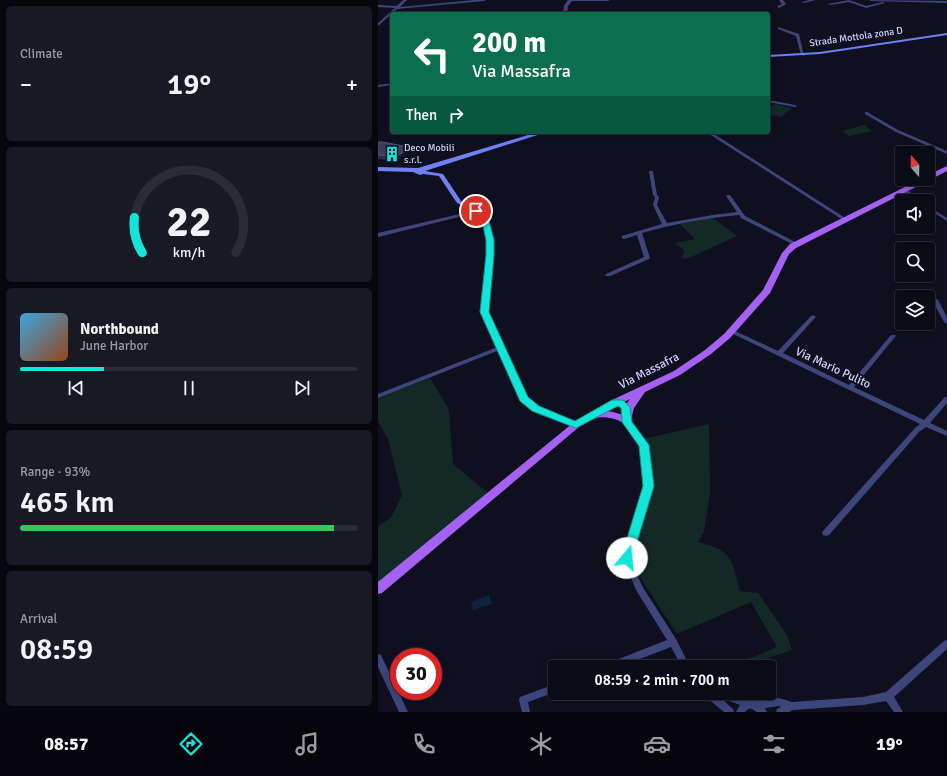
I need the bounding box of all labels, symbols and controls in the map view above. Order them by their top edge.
street label: Strada Mottola zona D [808,24,904,50]
text: 200 m [472,26,546,60]
icon: left [406,28,458,80]
text: Climate [20,46,63,62]
text: Via Massafra [472,60,571,82]
text: 19° [167,66,211,103]
text: − [20,71,32,98]
text: + [346,71,358,98]
icon: right [445,104,467,126]
text: Then [406,106,437,124]
place label: Deco Mobili s.r.l. [404,142,454,166]
building icon: Deco Mobili s.r.l. [383,145,401,163]
north arrow [895,146,935,186]
map controls [895,146,935,330]
pin [459,194,493,228]
button: sound [895,194,935,234]
text: 22 [167,197,211,248]
icon: arrive [465,200,487,222]
button: search [895,242,935,282]
text: km/h [173,243,205,260]
button: layers [895,290,935,330]
text: Northbound [80,320,159,338]
text: June Harbor [80,338,148,354]
street label: Via Mario Pulito [793,344,873,392]
street label: Via Massafra [616,349,682,393]
icon: previous [65,377,87,399]
icon: pause [178,377,200,399]
icon: next [291,377,313,399]
text: Range · 93% [20,464,90,480]
text: 465 km [20,484,115,521]
position arrow [606,537,648,579]
text: Arrival [20,611,57,627]
text: 08:59 [20,631,93,668]
speed limit sign: 30 [390,648,442,700]
text: 08:59 · 2 min · 700 m [595,671,729,689]
icon: directions [177,730,205,758]
icon: music [293,730,321,758]
icon: phone [410,730,438,758]
icon: climate [527,730,555,758]
icon: car [643,730,671,758]
icon: filters [760,730,788,758]
text: 08:57 [44,733,88,755]
text: 19° [876,733,903,755]

